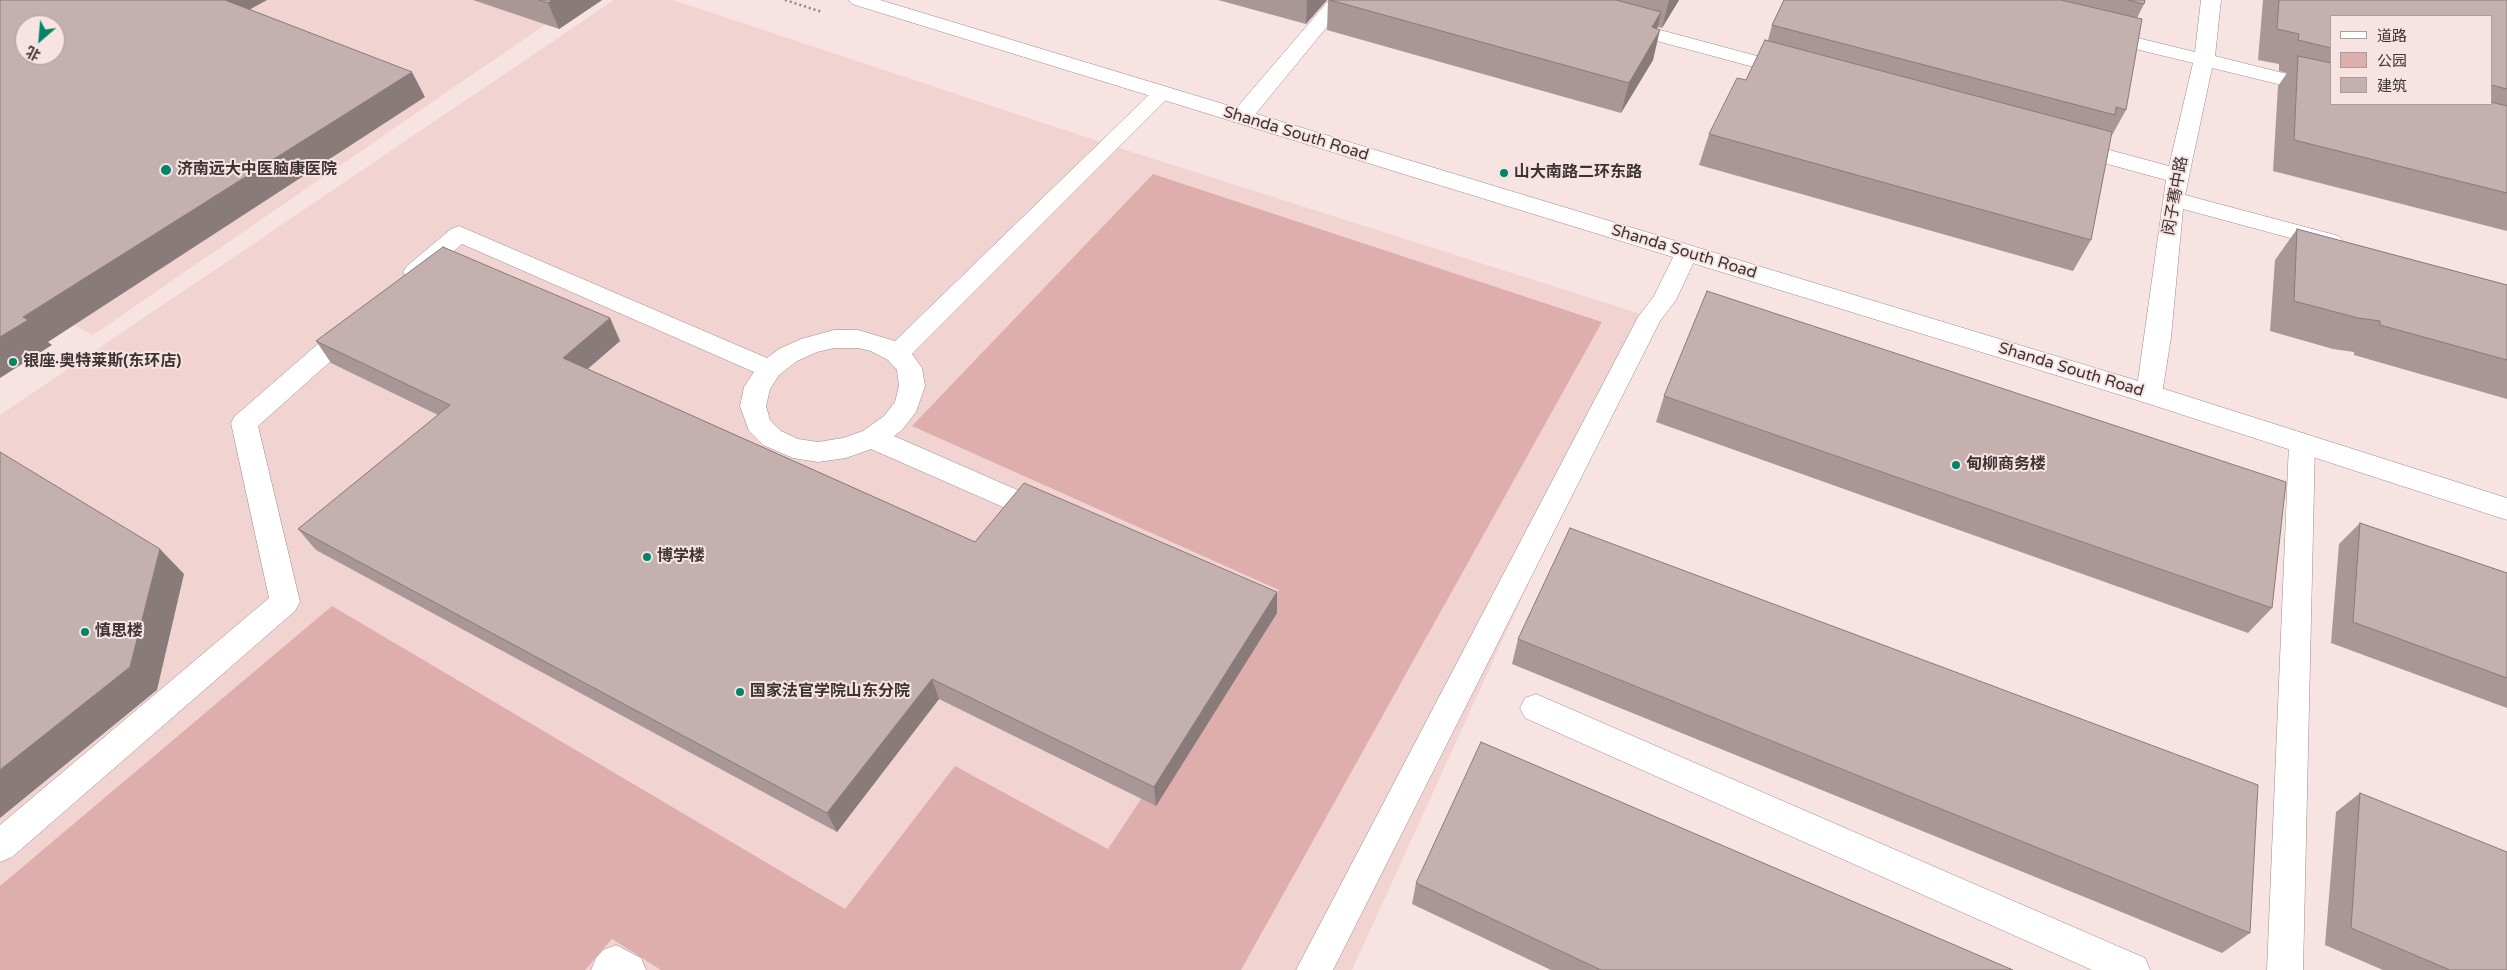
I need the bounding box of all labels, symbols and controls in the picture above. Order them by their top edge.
north arrow [15,15,65,65]
legend [2330,15,2492,105]
text: 道路 [2377,27,2407,45]
text: 北 [23,42,44,64]
text: 公园 [2377,52,2407,70]
text: 建筑 [2377,77,2407,95]
street label: Shanda South Road [1221,103,1371,165]
street label: 闵子骞中路 [2160,155,2192,237]
place label: 济南远大中医脑康医院 [177,160,337,180]
marker: 济南远大中医脑康医院 [159,163,173,177]
place label: 山大南路二环东路 [1514,163,1642,183]
marker: 山大南路二环东路 [1498,167,1510,179]
street label: Shanda South Road [1609,221,1759,283]
street label: Shanda South Road [1996,339,2146,401]
place label: 银座·奥特莱斯(东环店) [23,352,181,372]
marker: 银座·奥特莱斯(东环店) [7,356,19,368]
place label: 甸柳商务楼 [1966,455,2046,475]
marker: 甸柳商务楼 [1950,459,1962,471]
place label: 博学楼 [657,547,705,567]
marker: 博学楼 [641,551,653,563]
place label: 慎思楼 [95,622,143,642]
marker: 慎思楼 [79,626,91,638]
place label: 国家法官学院山东分院 [750,682,910,702]
marker: 国家法官学院山东分院 [734,686,746,698]

